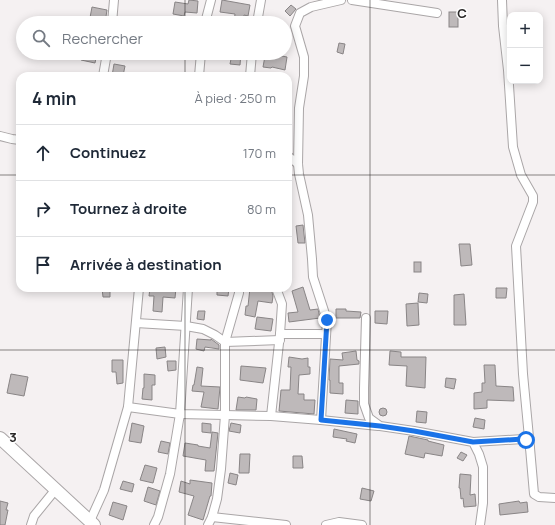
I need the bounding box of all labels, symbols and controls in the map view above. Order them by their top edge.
text: C [457,4,467,22]
map controls [507,12,543,84]
button: + [507,12,543,48]
search box [16,16,292,60]
icon: search [30,27,52,49]
text: Rechercher [62,28,143,49]
button: − [507,48,543,84]
text: 4 min [32,87,76,110]
text: À pied · 250 m [195,89,276,107]
icon: ahead [32,142,54,164]
text: Continuez [70,142,146,163]
text: 170 m [243,144,276,162]
icon: right [32,198,54,220]
text: Tournez à droite [70,198,187,219]
text: 80 m [247,200,276,218]
icon: arrive [32,254,54,276]
text: Arrivée à destination [70,254,222,275]
route end [318,311,336,329]
text: 3 [9,428,17,446]
route start [517,431,535,449]

